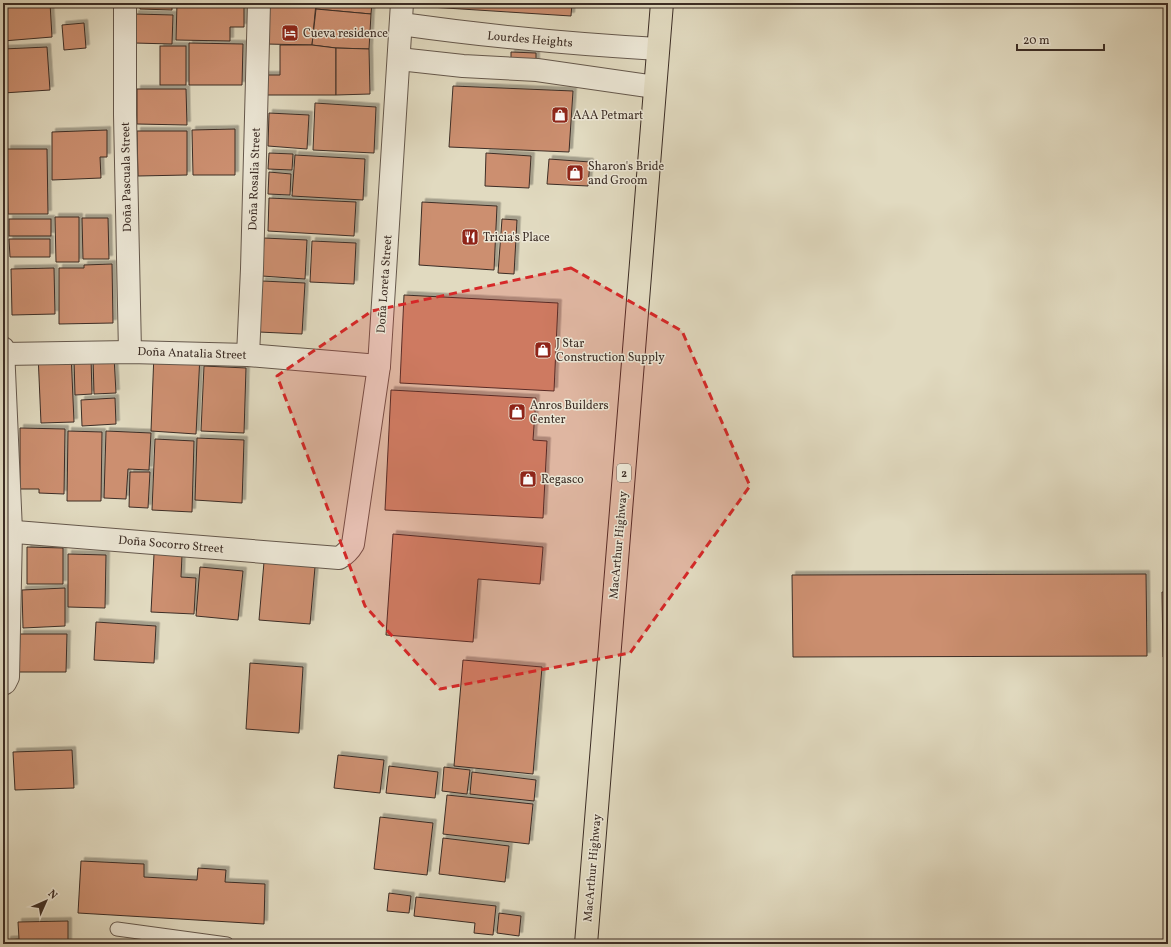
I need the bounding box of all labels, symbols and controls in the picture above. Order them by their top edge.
hotel icon: Cueva residence [280,23,300,43]
place label: Cueva residence [303,26,388,42]
scale bar [1017,26,1104,52]
street label: Lourdes Heights [486,28,573,52]
text: 20 m [1023,33,1050,49]
shop icon: AAA Petmart [550,105,570,125]
place label: AAA Petmart [573,108,643,124]
street label: Doña Pascuala Street [118,122,136,232]
street label: Doña Rosalia Street [245,127,265,231]
place label: Sharon's Bride and Groom [588,159,665,189]
shop icon: Sharon's Bride and Groom [565,163,585,183]
restaurant icon: Tricia's Place [460,227,480,247]
place label: Tricia's Place [483,230,550,246]
street label: Doña Loreta Street [374,234,396,334]
place label: J Star Construction Supply [556,336,665,366]
shop icon: J Star Construction Supply [533,340,553,360]
street label: Doña Anatalia Street [137,344,247,364]
place label: Anros Builders Center [530,398,609,428]
shop icon: Anros Builders Center [507,402,527,422]
road number: 2 [617,464,631,482]
shop icon: Regasco [518,469,538,489]
place label: Regasco [541,472,584,488]
street label: MacArthur Highway [606,490,632,600]
street label: Doña Socorro Street [118,532,224,558]
street label: MacArthur Highway [580,813,606,923]
north arrow [26,881,66,921]
text: N [44,887,60,903]

